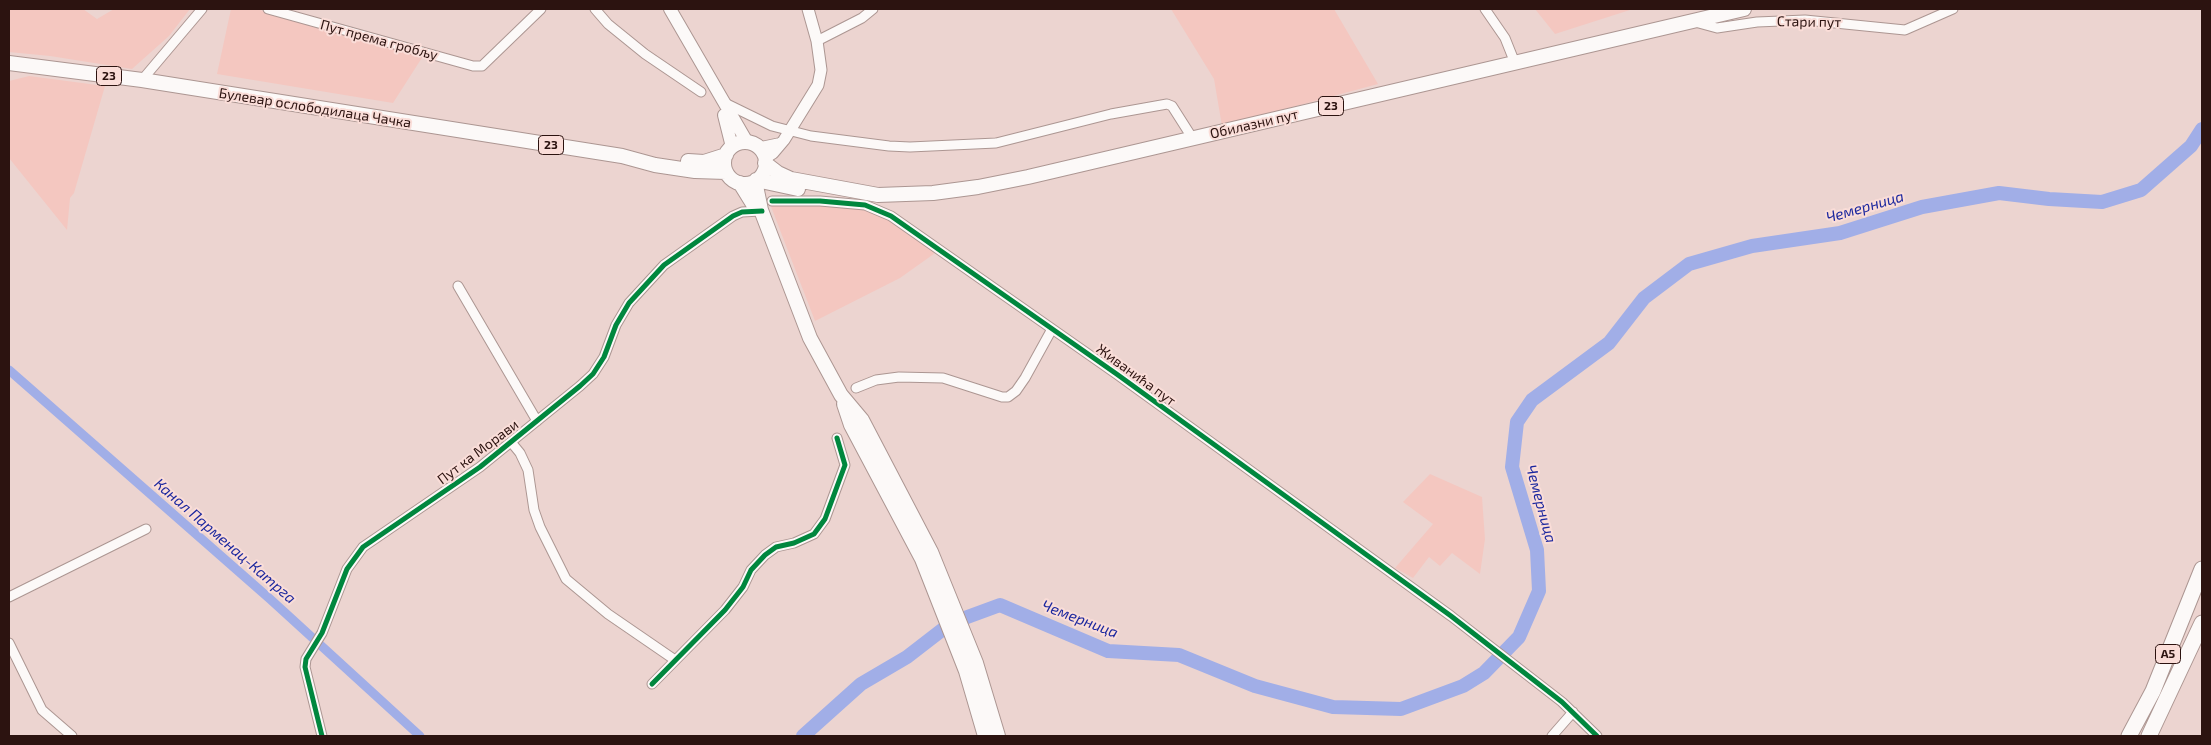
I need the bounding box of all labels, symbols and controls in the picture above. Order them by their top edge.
street label: Стари пут [1777,13,1841,31]
street label: Пут према гробљу [318,16,440,64]
road number: 23 [96,66,122,85]
street label: Булевар ослободилаца Чачка [218,84,412,132]
road number: 23 [1318,96,1344,115]
street label: Обилазни пут [1208,106,1300,142]
road number: 23 [538,136,564,154]
water label: Чемерница [1824,187,1906,227]
street label: Живанића пут [1093,341,1179,409]
street label: Пут ка Морави [434,416,522,488]
water label: Чемерница [1522,463,1560,545]
water label: Канал Парменац-Катрга [151,475,299,607]
water label: Чемерница [1039,596,1121,642]
road number: A5 [2156,644,2180,664]

